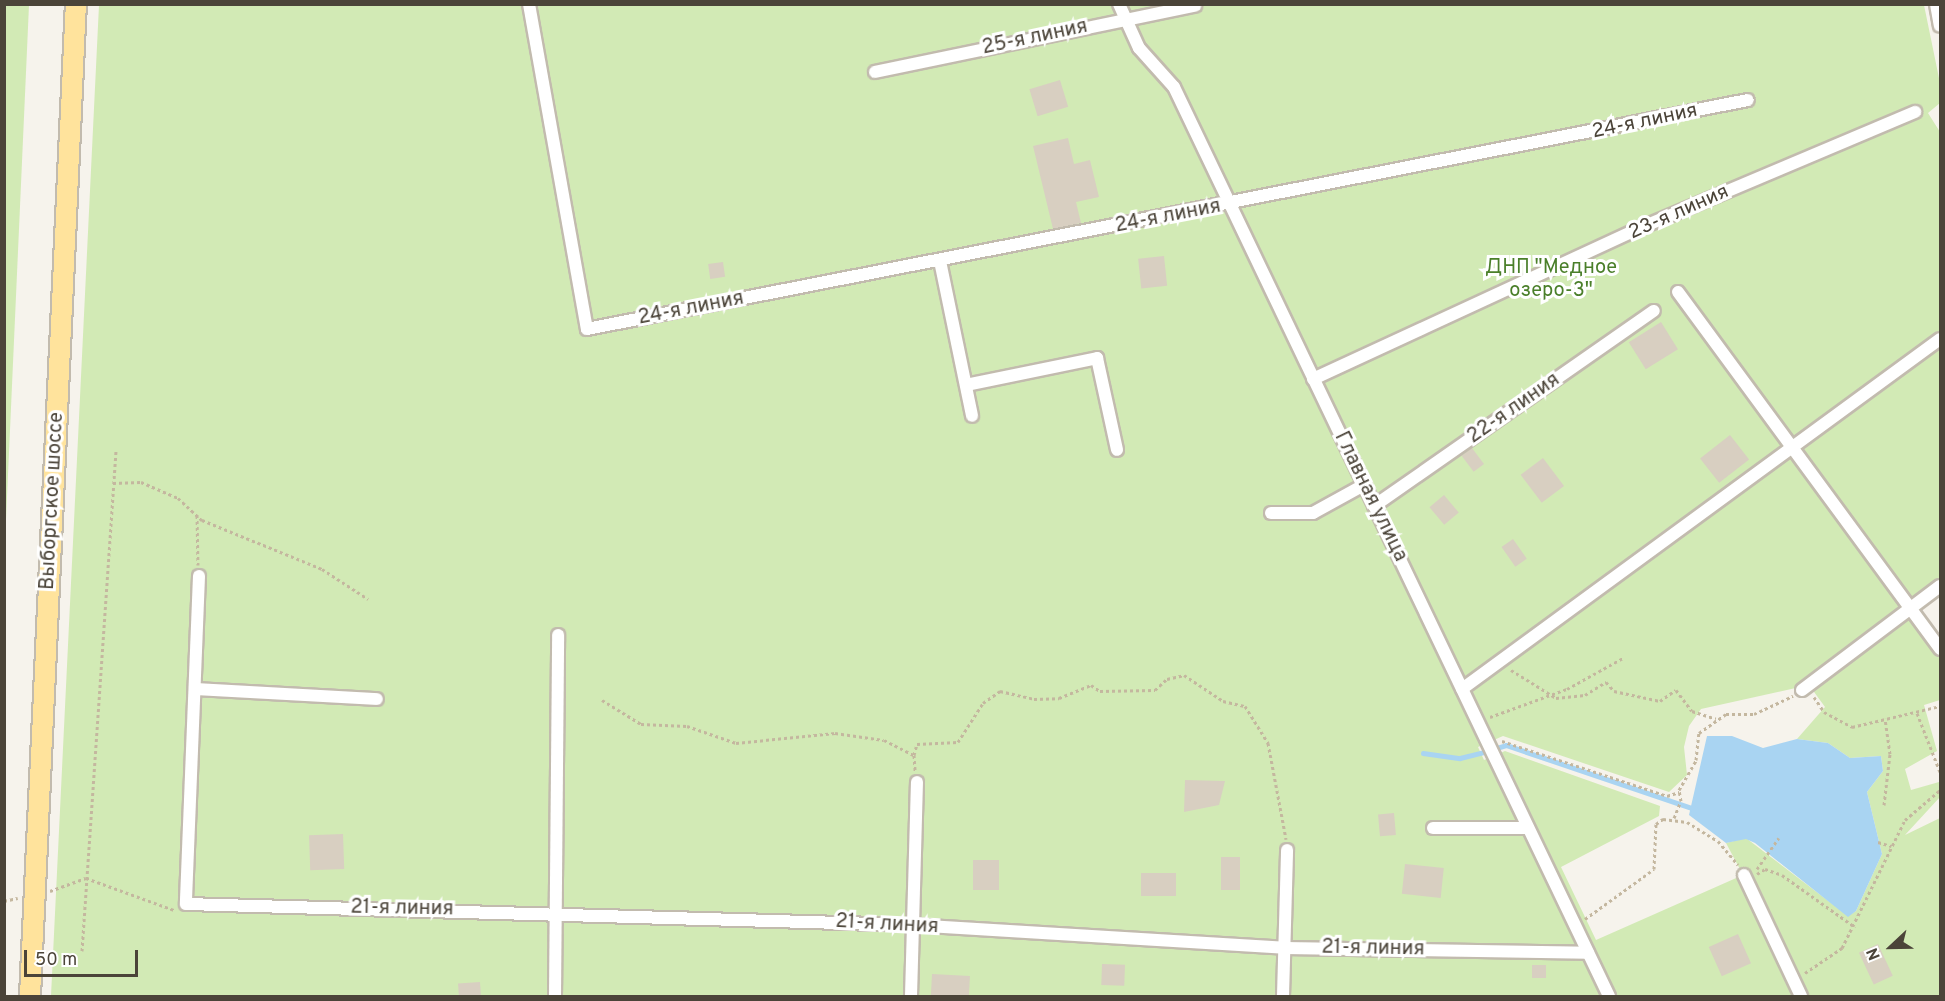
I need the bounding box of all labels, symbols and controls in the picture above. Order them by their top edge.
street label: 25-я линия [980,15,1090,61]
street label: 24-я линия [1590,99,1700,145]
street label: 23-я линия [1625,180,1733,246]
street label: 24-я линия [1113,195,1223,239]
park label: ДНП "Медное озеро-3" [1485,257,1617,304]
street label: 24-я линия [636,287,746,331]
street label: 22-я линия [1463,368,1565,450]
street label: Выборгское шоссе [36,411,70,591]
street label: Главная улица [1328,428,1412,566]
street label: 21-я линия [350,896,454,922]
street label: 21-я линия [835,910,939,940]
north arrow [1861,917,1921,977]
street label: 21-я линия [1321,936,1425,962]
scale bar [27,938,141,976]
text: N [1863,945,1886,963]
text: 50 m [35,949,77,972]

